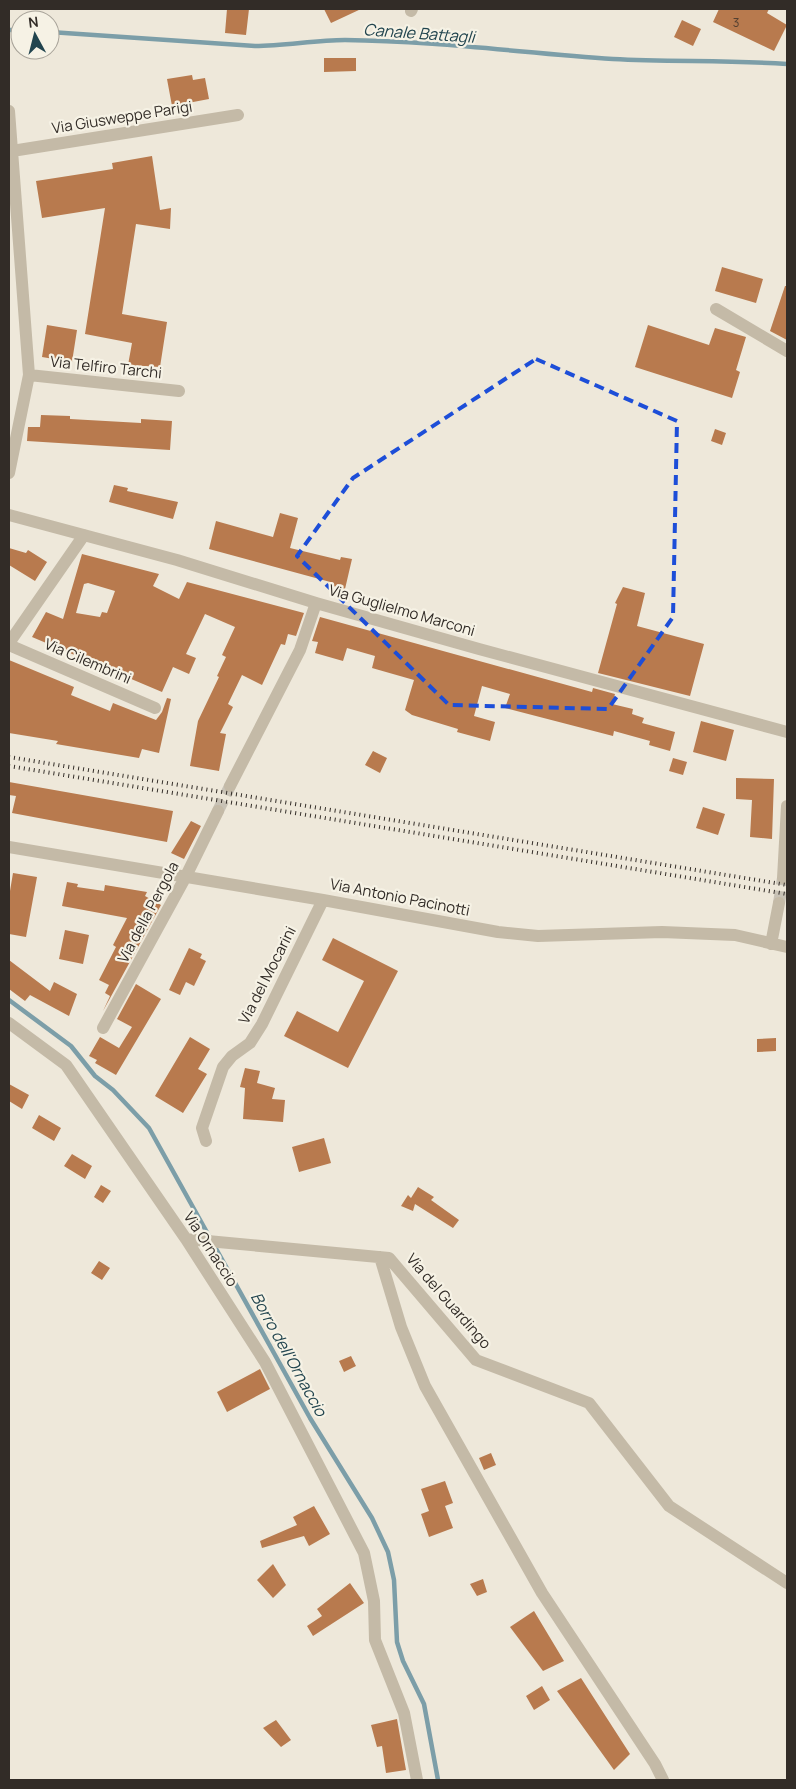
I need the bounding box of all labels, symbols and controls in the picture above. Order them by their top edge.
north arrow [10,10,60,60]
text: N [27,12,40,32]
house number: 3 [733,14,739,31]
water label: Canale Battagli [363,18,478,48]
street label: Via Giusweppe Parigi [50,96,194,138]
street label: Via Telfiro Tarchi [49,351,163,383]
street label: Via Guglielmo Marconi [326,579,478,641]
street label: Via Cilembrini [41,633,135,689]
street label: Via della Pergola [112,858,184,966]
street label: Via Antonio Pacinotti [328,873,472,921]
street label: Via del Mocarini [233,923,301,1027]
street label: Via Ornaccio [179,1207,243,1291]
street label: Via del Guardingo [402,1249,496,1353]
water label: Borro dell'Ornaccio [246,1288,333,1421]

